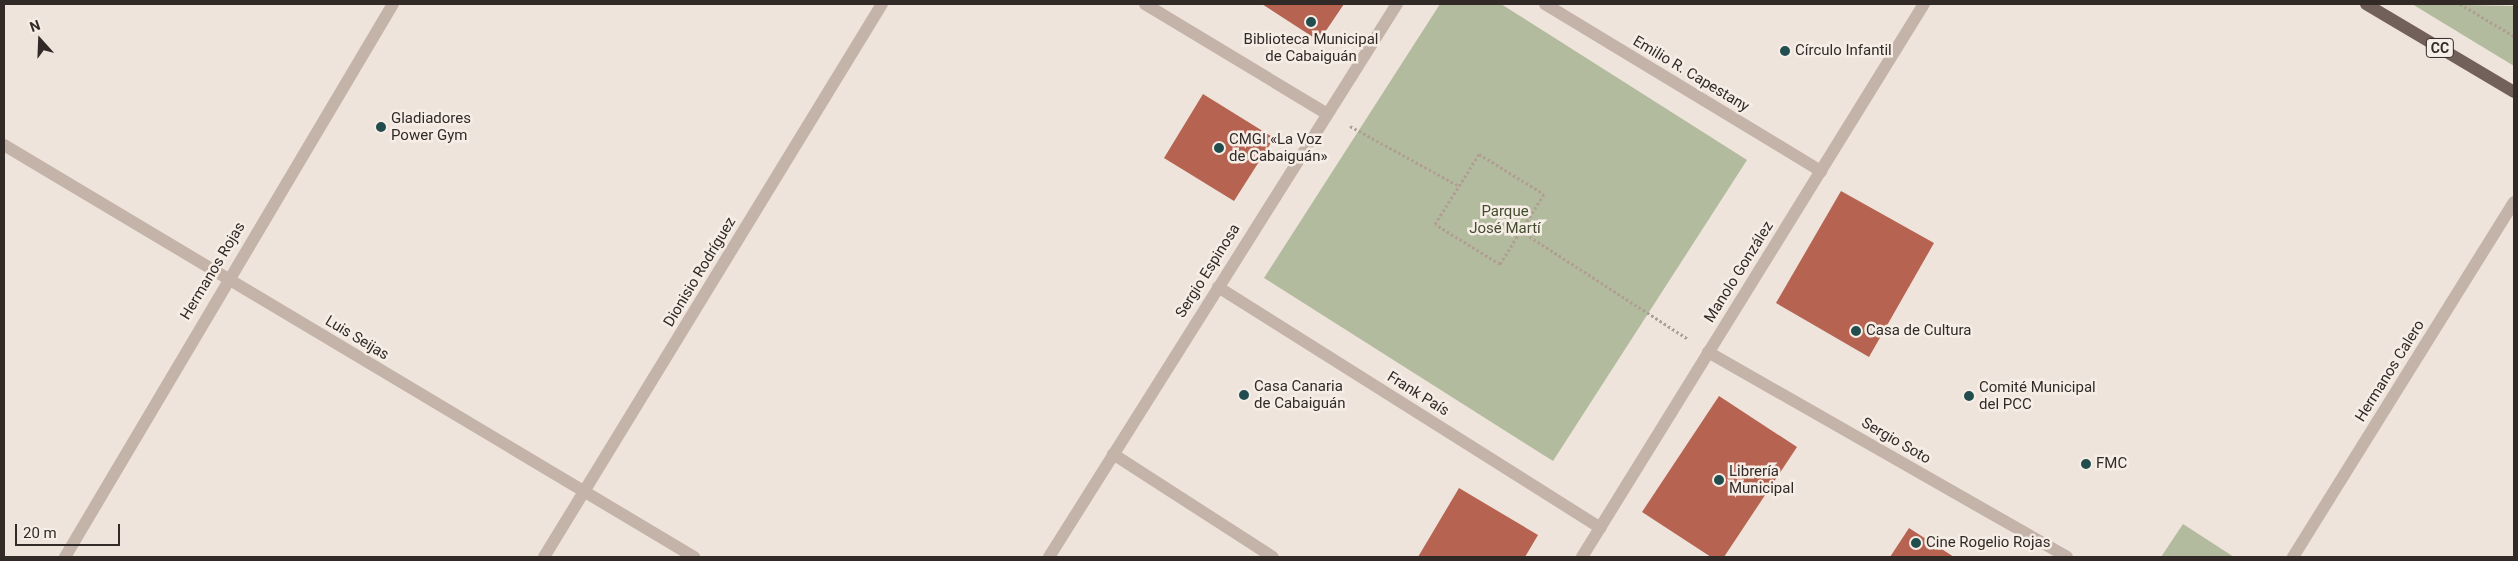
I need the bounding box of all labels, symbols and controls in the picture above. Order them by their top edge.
north arrow [15,15,65,65]
marker: Biblioteca Municipal de Cabaiguán [1305,16,1317,28]
text: N [27,17,42,35]
place label: Biblioteca Municipal de Cabaiguán [1244,30,1378,65]
street label: Emilio R. Capestany [1630,32,1752,116]
road number: CC [2425,36,2455,59]
place label: Círculo Infantil [1795,42,1892,60]
marker: Círculo Infantil [1779,45,1791,57]
place label: Gladiadores Power Gym [391,109,471,144]
marker: Gladiadores Power Gym [375,121,387,133]
place label: CMGI «La Voz de Cabaiguán» [1229,130,1327,165]
marker: CMGI «La Voz de Cabaiguán» [1213,142,1225,154]
park label: Parque José Martí [1469,202,1541,237]
street label: Dionisio Rodríguez [660,214,740,330]
street label: Manolo González [1701,218,1777,326]
street label: Hermanos Rojas [177,219,249,323]
street label: Sergio Espinosa [1172,221,1244,321]
street label: Luis Seijas [322,312,392,364]
street label: Hermanos Calero [2352,317,2428,425]
place label: Casa de Cultura [1866,322,1971,340]
marker: Casa de Cultura [1850,325,1862,337]
street label: Frank País [1384,368,1452,420]
place label: Casa Canaria de Cabaiguán [1254,377,1345,412]
place label: Comité Municipal del PCC [1979,378,2096,413]
marker: Casa Canaria de Cabaiguán [1238,389,1250,401]
marker: Comité Municipal del PCC [1963,390,1975,402]
street label: Sergio Soto [1858,414,1934,468]
place label: FMC [2096,455,2127,473]
marker: FMC [2080,458,2092,470]
place label: Librería Municipal [1729,462,1794,497]
marker: Librería Municipal [1713,474,1725,486]
scale bar [18,514,122,546]
text: 20 m [23,524,57,542]
place label: Cine Rogelio Rojas [1926,534,2050,552]
marker: Cine Rogelio Rojas [1910,537,1922,549]

